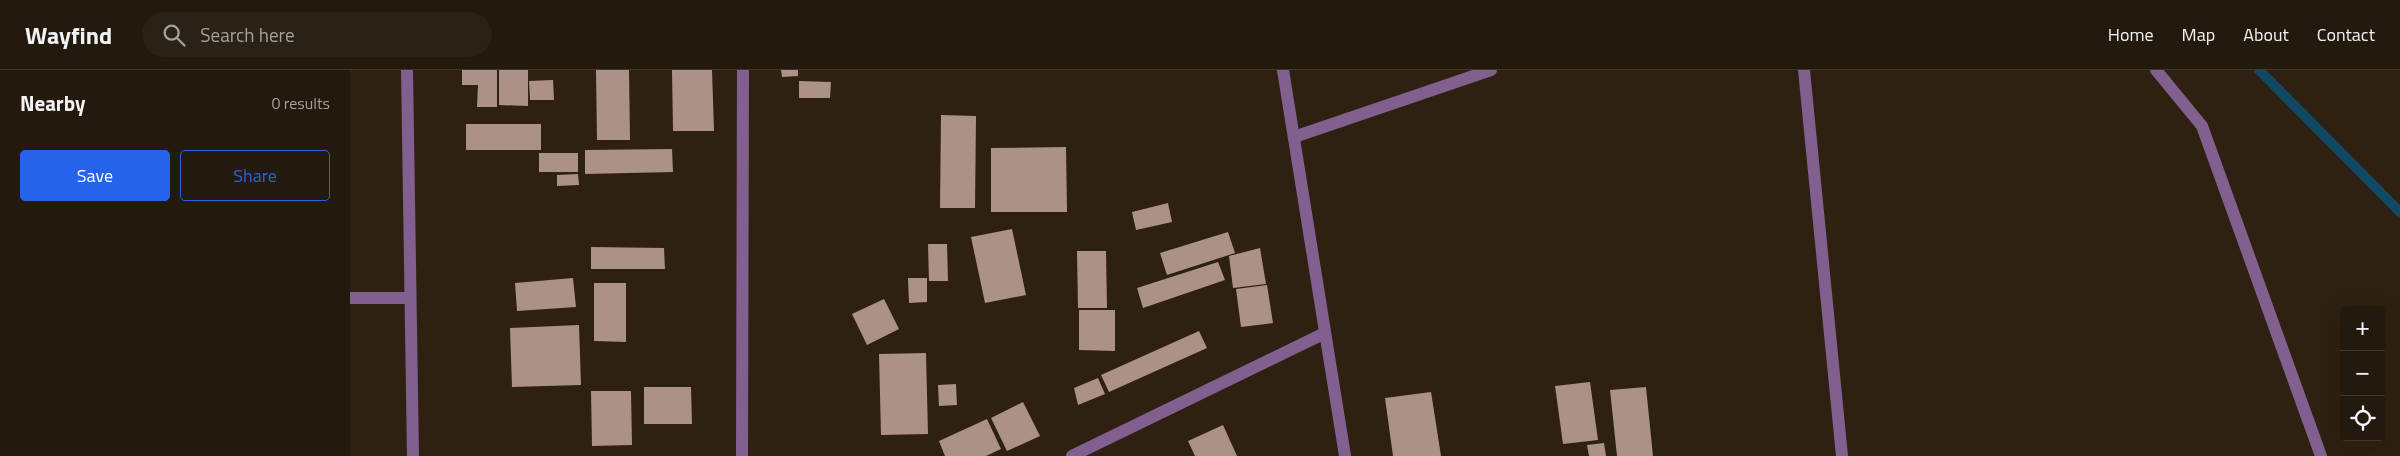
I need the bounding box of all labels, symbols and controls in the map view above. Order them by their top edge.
search box [142,12,492,57]
text: Wayfind [25,17,112,53]
text: Search here [200,20,295,49]
icon: search [160,21,188,49]
text: Home [2108,21,2154,48]
text: Map [2182,21,2215,48]
text: About [2243,21,2289,48]
text: Contact [2317,21,2375,48]
text: Nearby [20,87,85,119]
text: 0 results [271,91,330,115]
button: Save [20,150,170,201]
button: Share [180,150,330,201]
map controls [2340,306,2385,441]
button: + [2340,306,2385,351]
button: − [2340,351,2385,396]
button: locate [2340,396,2385,441]

